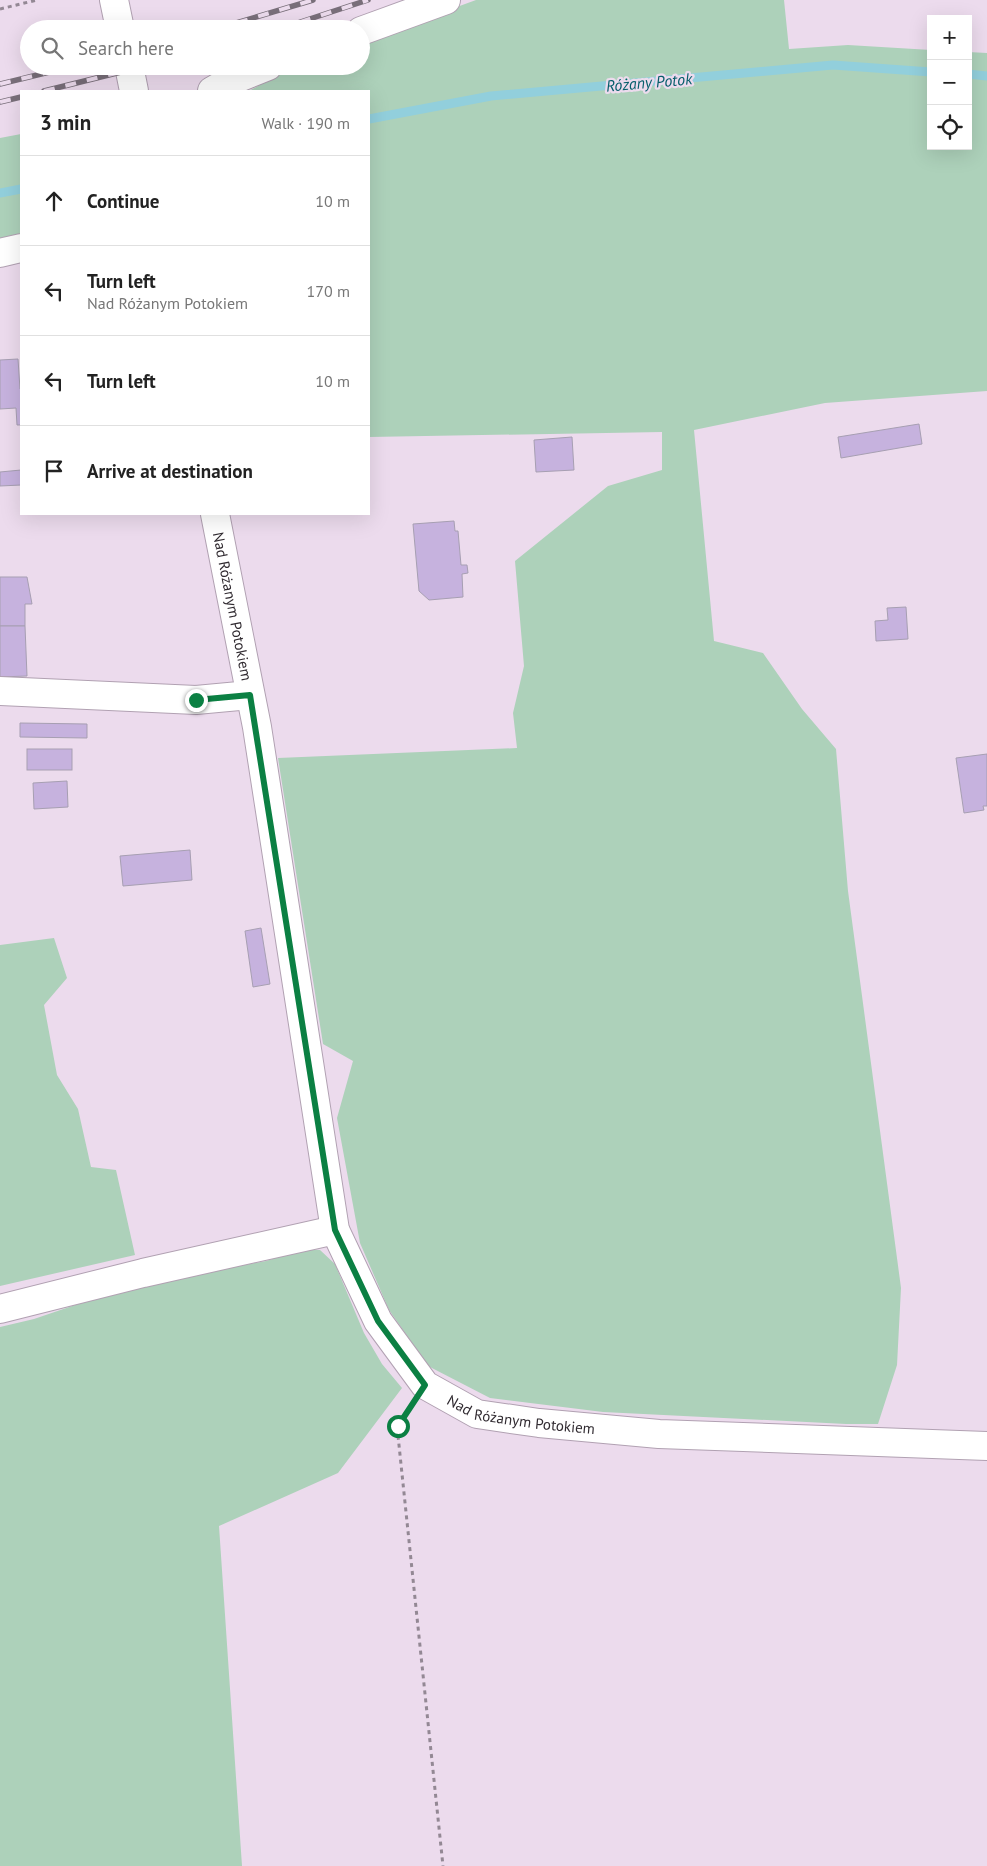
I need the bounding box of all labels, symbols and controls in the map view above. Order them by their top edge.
map controls [927,15,972,150]
button: + [927,15,972,60]
search box [20,20,370,75]
icon: search [38,34,66,62]
text: Search here [78,36,174,60]
button: − [927,60,972,105]
water label: Różany Potok [605,68,694,96]
button: locate [927,105,972,150]
text: 3 min [40,109,91,136]
text: Walk · 190 m [261,113,350,133]
icon: ahead [40,187,68,215]
text: Continue [87,189,159,213]
text: 10 m [315,191,350,211]
text: Turn left [87,269,156,293]
icon: left [40,277,68,305]
text: 170 m [307,281,350,301]
text: Nad Różanym Potokiem [87,293,248,313]
icon: left [40,367,68,395]
text: Turn left [87,369,156,393]
text: 10 m [315,371,350,391]
icon: arrive [40,457,68,485]
text: Arrive at destination [87,459,253,483]
street label: Nad Różanym Potokiem [209,530,257,682]
route end [185,689,208,712]
street label: Nad Różanym Potokiem [444,1390,596,1438]
route start [387,1415,410,1438]

